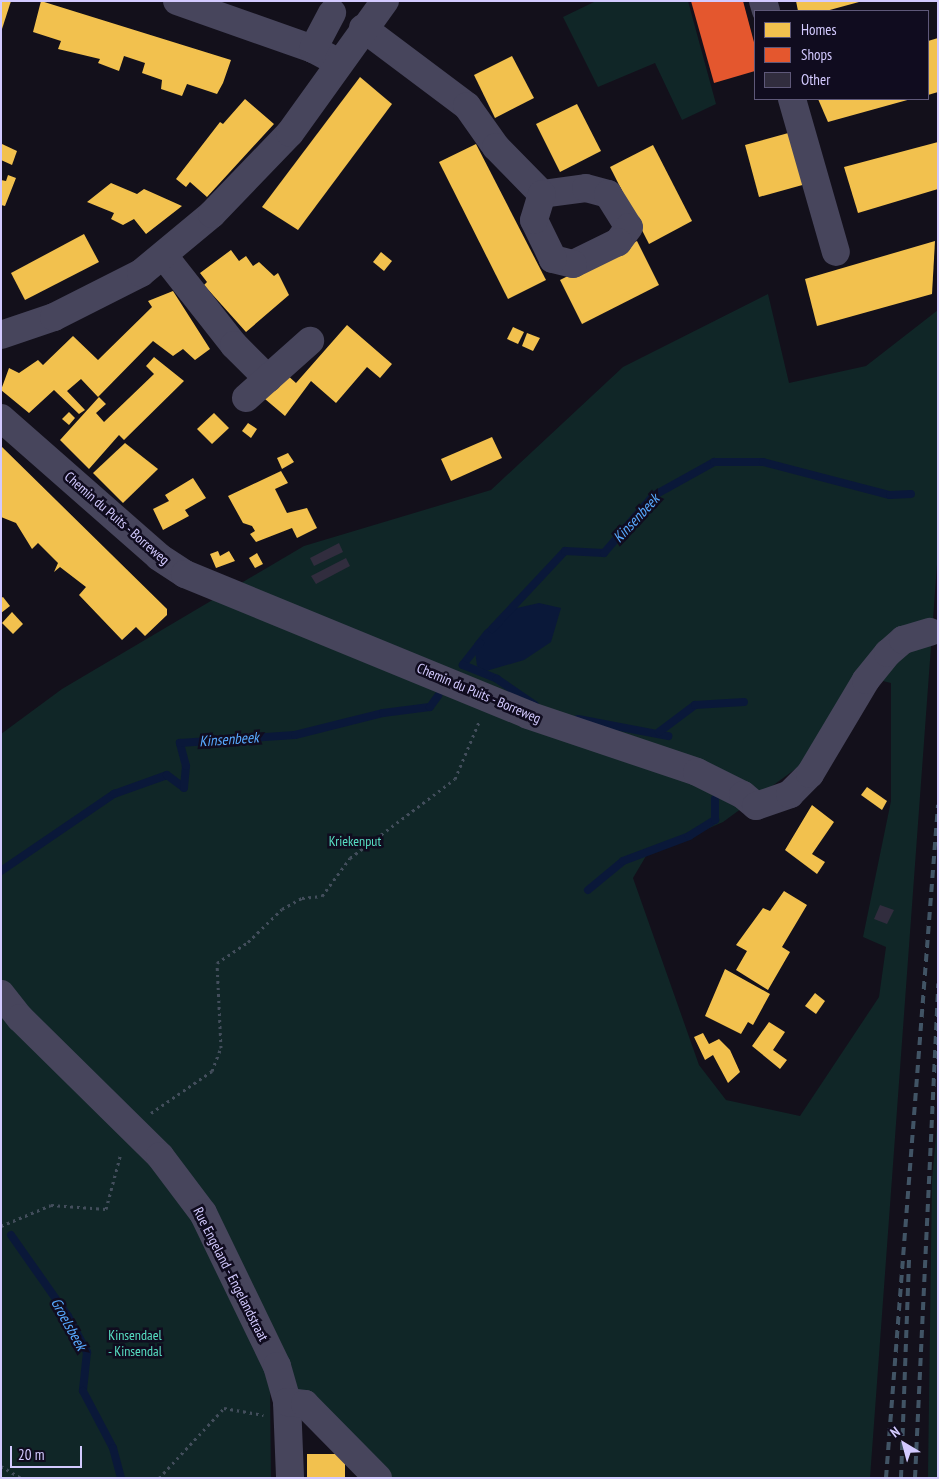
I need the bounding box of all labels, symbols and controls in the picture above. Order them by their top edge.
legend [754,10,929,100]
text: Homes [801,20,837,39]
text: Shops [801,45,832,64]
text: Other [801,70,830,89]
street label: Chemin du Puits - Borreweg [61,468,173,568]
water label: Kinsenbeek [609,490,663,546]
street label: Chemin du Puits - Borreweg [414,659,544,727]
water label: Kinsenbeek [199,728,259,750]
park label: Kriekenput [329,833,381,849]
street label: Rue Engeland - Engelandstraat [190,1204,272,1344]
water label: Groelsbeek [47,1295,91,1353]
park label: Kinsendael - Kinsendal [108,1327,162,1360]
north arrow [879,1419,929,1469]
text: N [887,1423,903,1441]
scale bar [12,1436,85,1468]
text: 20 m [18,1445,44,1464]

